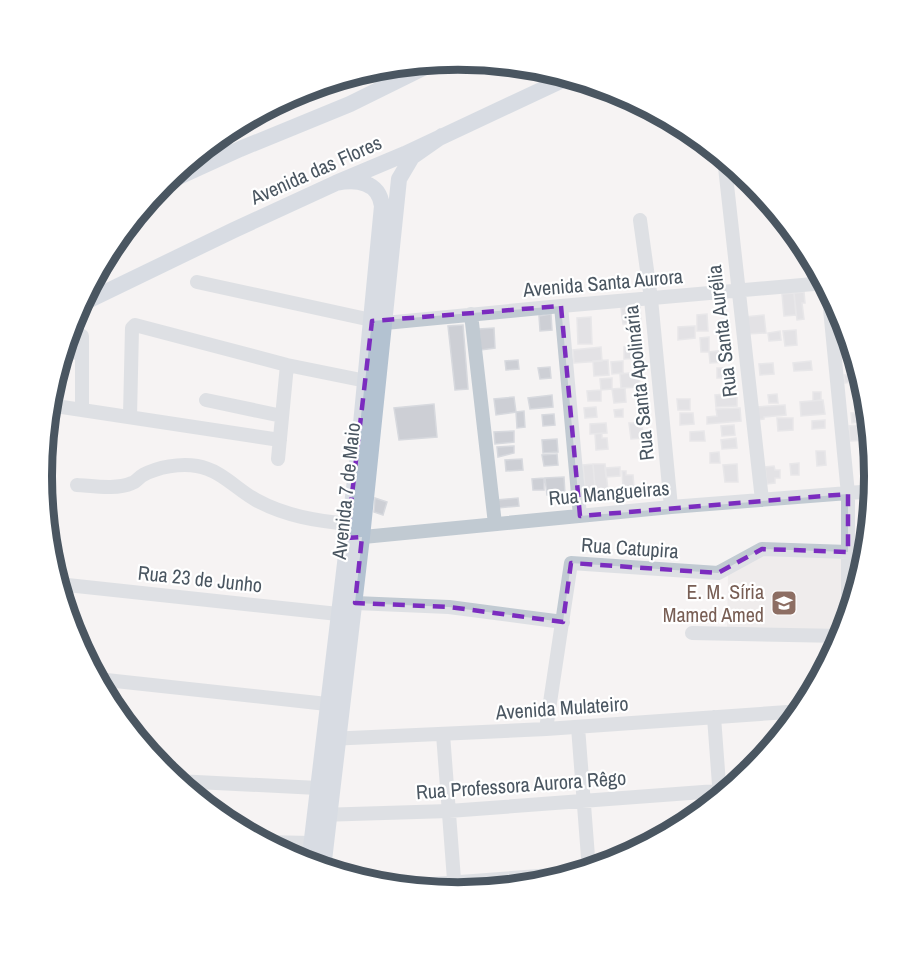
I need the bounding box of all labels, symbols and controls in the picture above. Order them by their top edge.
street label: Avenida das Flores [245,129,386,211]
street label: Avenida Santa Aurora [521,262,684,303]
street label: Rua Santa Aurélia [700,263,743,399]
street label: Rua Santa Apolinária [617,304,660,462]
street label: Avenida 7 de Maio [325,421,366,562]
street label: Rua Mangueiras [547,474,671,511]
street label: Rua Catupira [580,531,680,564]
street label: Rua 23 de Junho [137,559,264,598]
place label: E. M. Síria Mamed Amed [663,578,764,628]
school or university icon: E. M. Síria Mamed Amed [769,588,799,618]
street label: Avenida Mulateiro [494,689,629,726]
street label: Rua Professora Aurora Rêgo [415,764,627,805]

